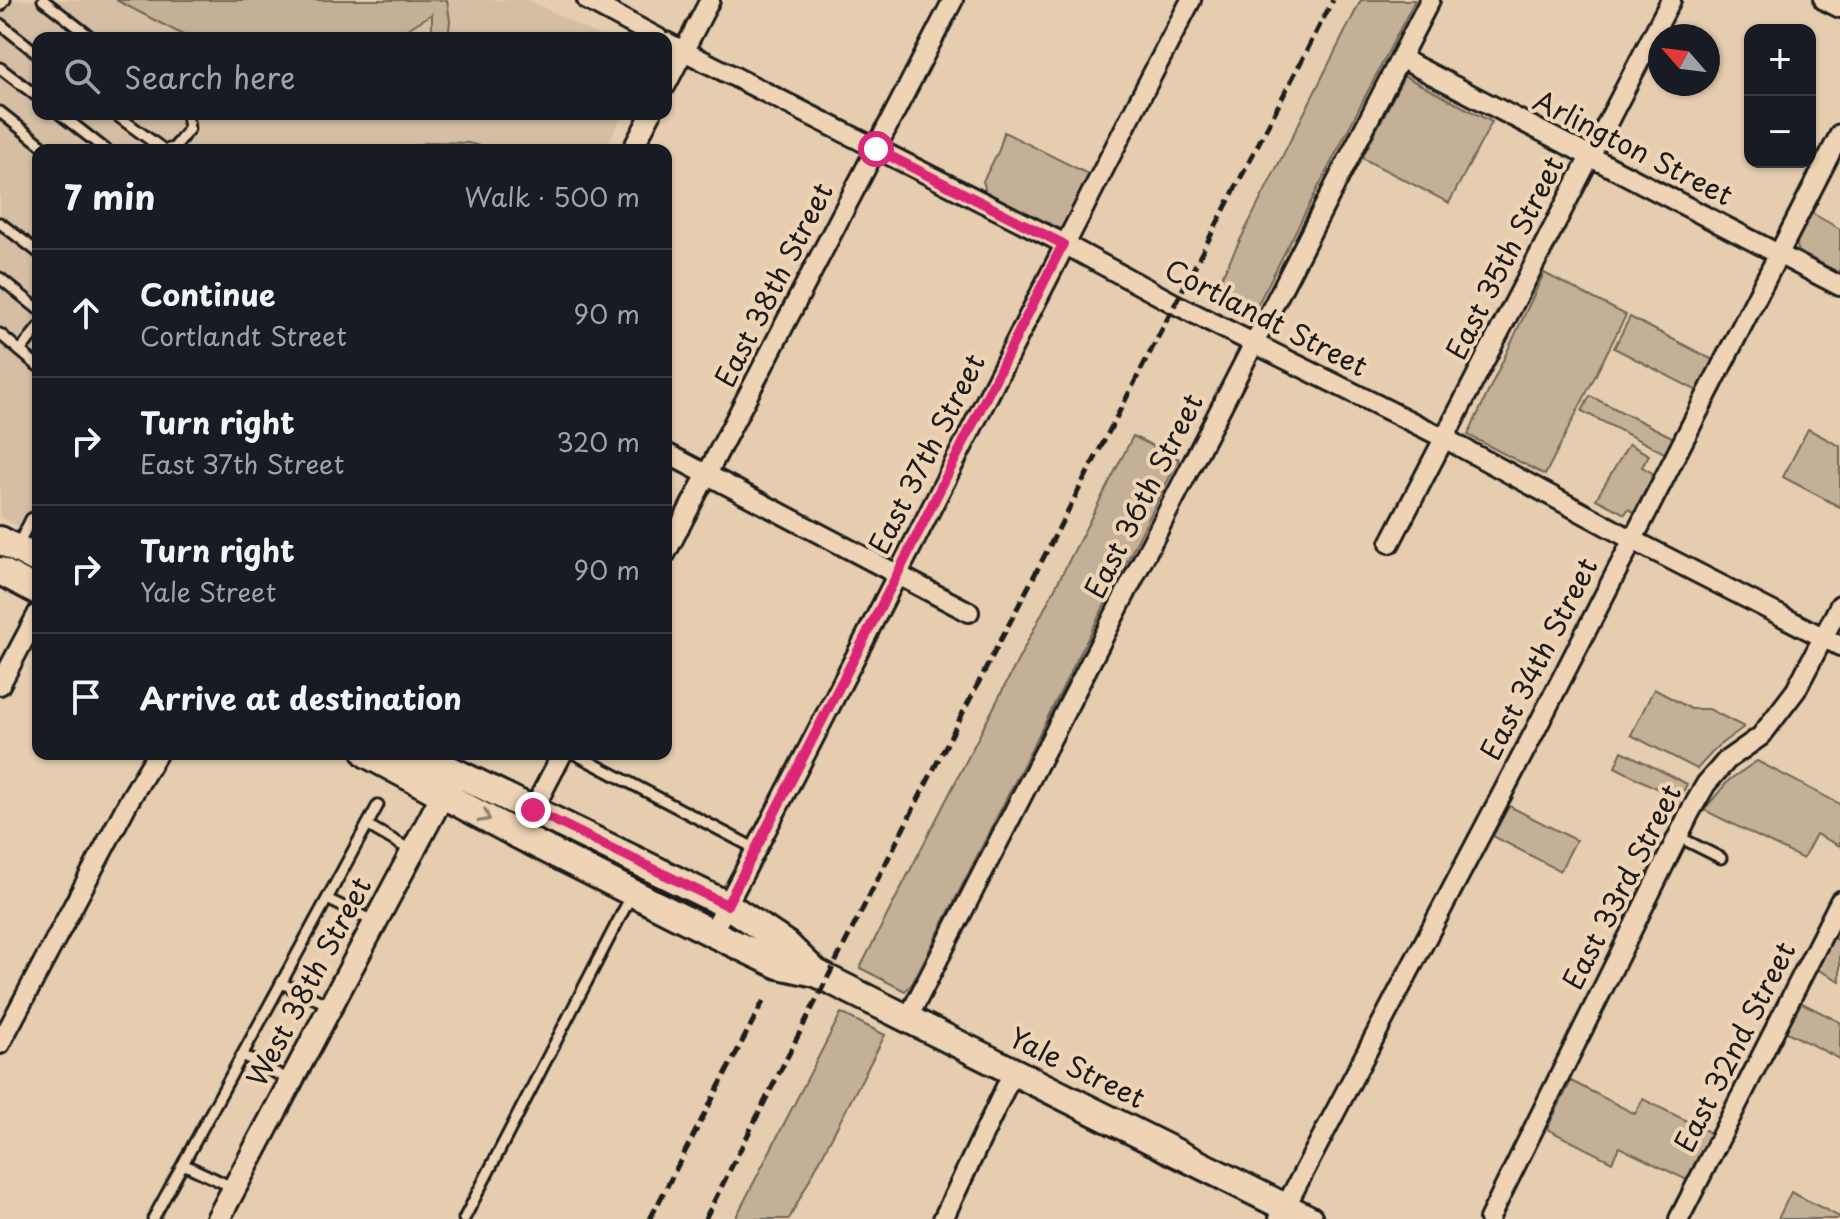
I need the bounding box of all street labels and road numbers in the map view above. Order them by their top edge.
street label: Arlington Street [1526,78,1741,215]
street label: East 35th Street [1434,148,1574,367]
street label: East 38th Street [703,175,843,394]
street label: Cortlandt Street [1158,247,1376,386]
street label: East 37th Street [857,346,995,561]
street label: East 36th Street [1072,385,1213,605]
street label: East 34th Street [1468,550,1607,767]
street label: East 33rd Street [1550,776,1691,997]
street label: West 38th Street [234,869,381,1094]
street label: East 32nd Street [1662,934,1805,1159]
street label: Yale Street [1002,1015,1153,1118]

